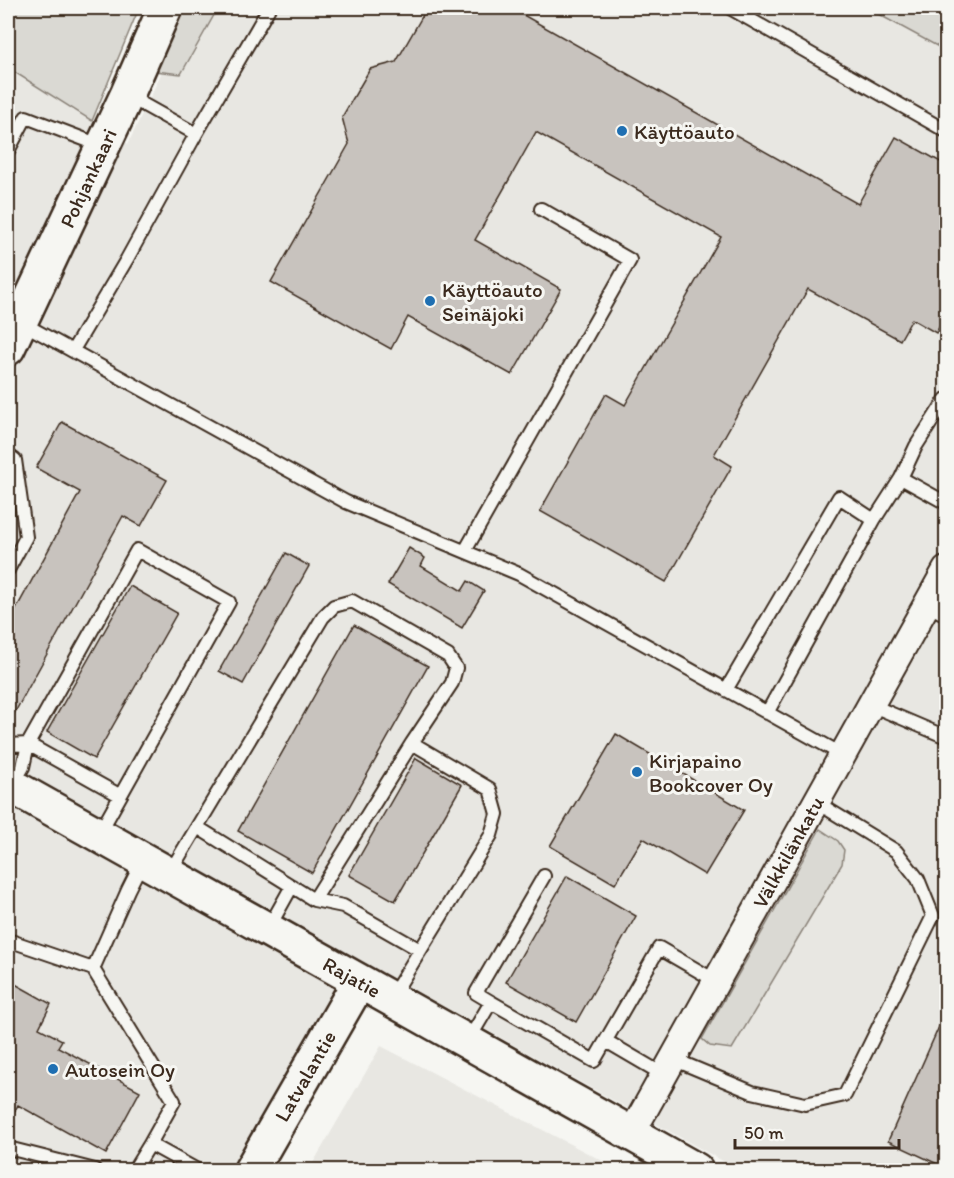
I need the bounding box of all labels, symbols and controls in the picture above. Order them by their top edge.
place label: Käyttöauto [634,119,735,144]
street label: Pohjankaari [54,124,122,232]
marker: Käyttöauto [615,124,629,138]
place label: Käyttöauto Seinäjoki [442,277,543,326]
marker: Käyttöauto Seinäjoki [423,294,437,308]
place label: Kirjapaino Bookcover Oy [649,748,773,797]
marker: Kirjapaino Bookcover Oy [630,765,644,779]
street label: Välkkilänkatu [747,791,829,912]
street label: Rajatie [319,951,385,1003]
street label: Latvalantie [269,1026,341,1126]
place label: Autosein Oy [65,1057,175,1082]
marker: Autosein Oy [46,1062,60,1076]
scale bar [735,1112,898,1150]
text: 50 m [744,1122,784,1144]

